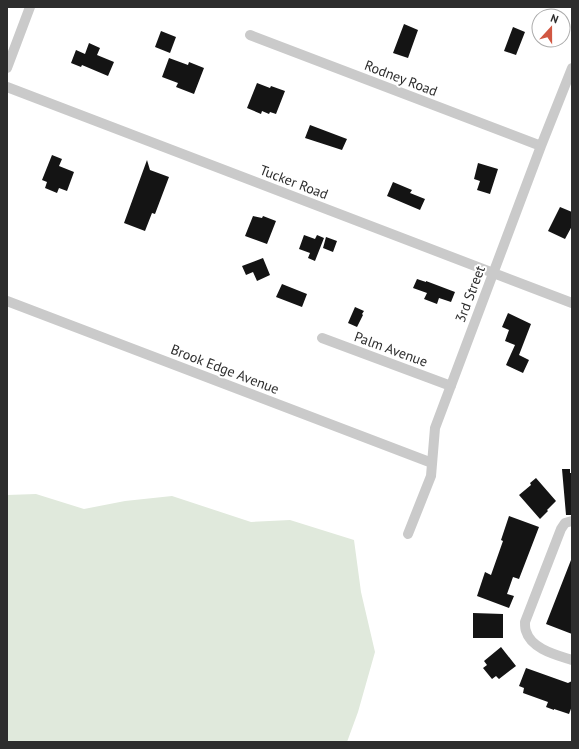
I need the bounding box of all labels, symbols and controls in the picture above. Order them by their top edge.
north arrow [531,8,571,48]
text: N [549,11,560,26]
street label: Rodney Road [362,56,440,100]
street label: Tucker Road [257,161,331,203]
street label: 3rd Street [451,263,489,325]
street label: Palm Avenue [352,327,430,371]
street label: Brook Edge Avenue [168,340,282,398]

